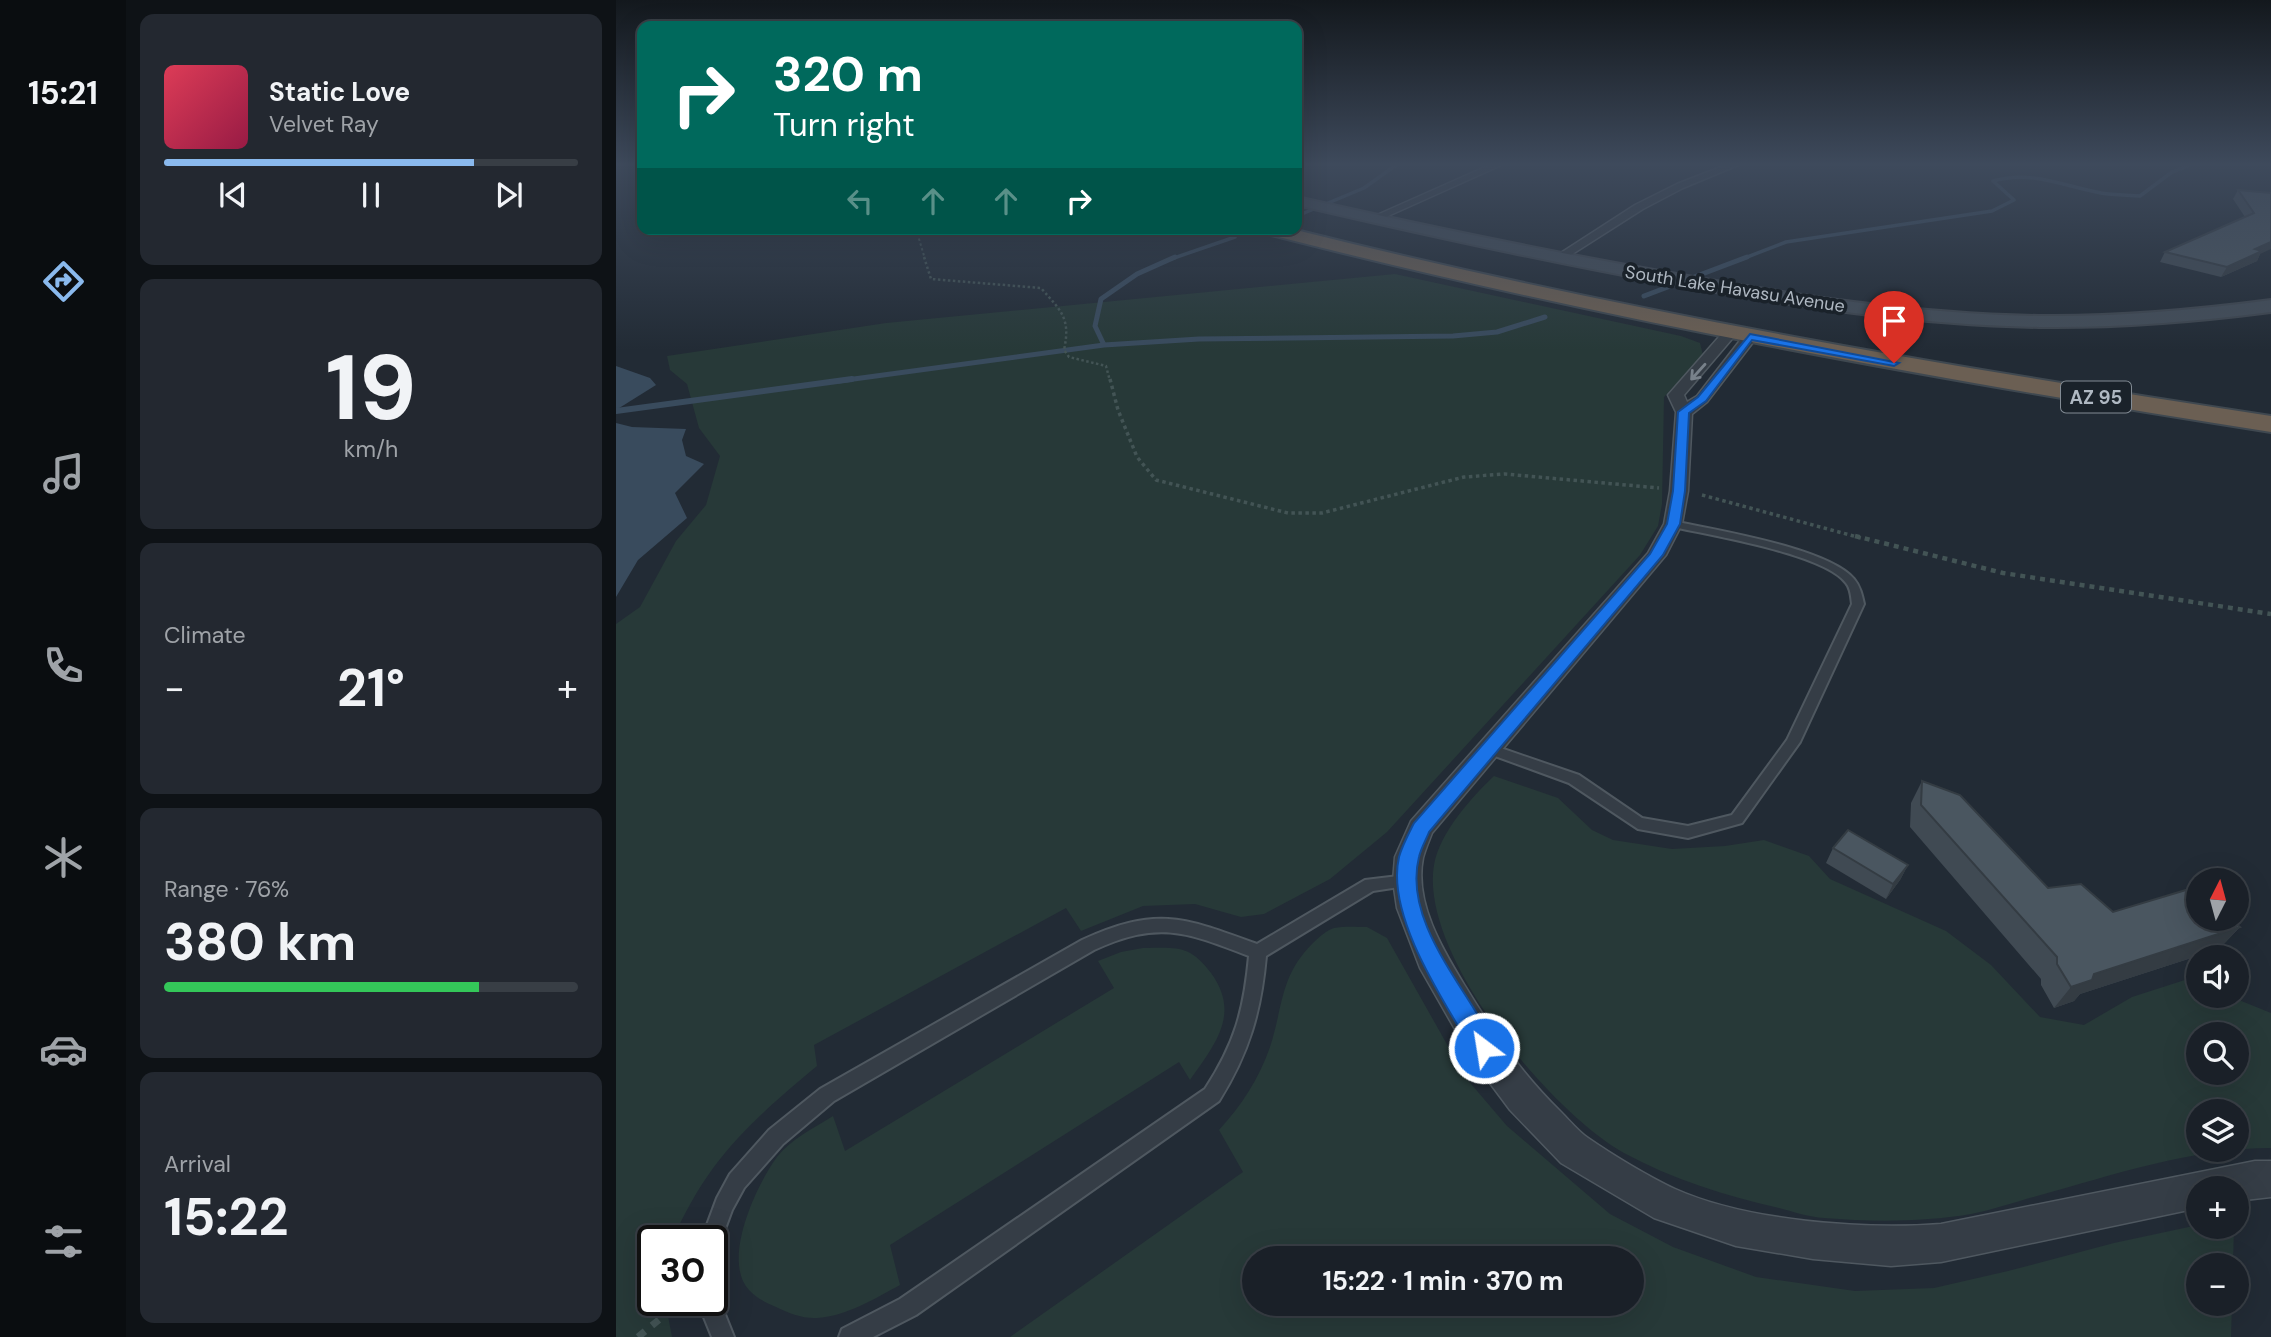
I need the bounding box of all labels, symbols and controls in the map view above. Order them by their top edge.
text: 320 m [773,42,923,106]
icon: right [658,49,749,140]
text: 15:21 [28,72,98,114]
text: Static Love [269,75,410,109]
text: Turn right [773,104,915,146]
text: Velvet Ray [269,109,379,139]
icon: previous [214,176,252,214]
icon: pause [352,176,390,214]
icon: next [490,176,528,214]
icon: left [841,182,879,220]
icon: ahead [914,182,952,220]
icon: ahead [987,182,1025,220]
icon: right [1060,182,1098,220]
icon: directions [39,257,88,306]
street label: South Lake Havasu Avenue [1623,260,1847,318]
pin [1864,291,1924,363]
icon: arrive [1875,302,1913,340]
text: 19 [326,329,416,447]
one-way arrow [1689,363,1706,380]
road number: AZ 95 [2061,382,2131,412]
text: km/h [344,434,398,464]
icon: music [39,449,88,498]
text: Climate [164,620,246,650]
icon: phone [39,641,88,690]
text: 21° [337,654,405,722]
text: − [164,663,185,713]
text: + [557,663,578,713]
icon: climate [39,833,88,882]
north arrow [2186,868,2249,931]
map controls [2186,868,2249,1316]
text: Range · 76% [164,874,289,904]
text: 380 km [164,908,356,976]
button: sound [2186,945,2249,1008]
position arrow [1447,1011,1521,1085]
button: search [2186,1022,2249,1085]
icon: car [39,1025,88,1074]
button: layers [2186,1099,2249,1162]
text: Arrival [164,1149,231,1179]
button: + [2186,1176,2249,1239]
text: 15:22 [164,1183,289,1251]
icon: filters [39,1217,88,1266]
speed limit sign: 30 [637,1225,728,1316]
button: − [2186,1253,2249,1316]
text: 15:22 · 1 min · 370 m [1322,1264,1564,1298]

